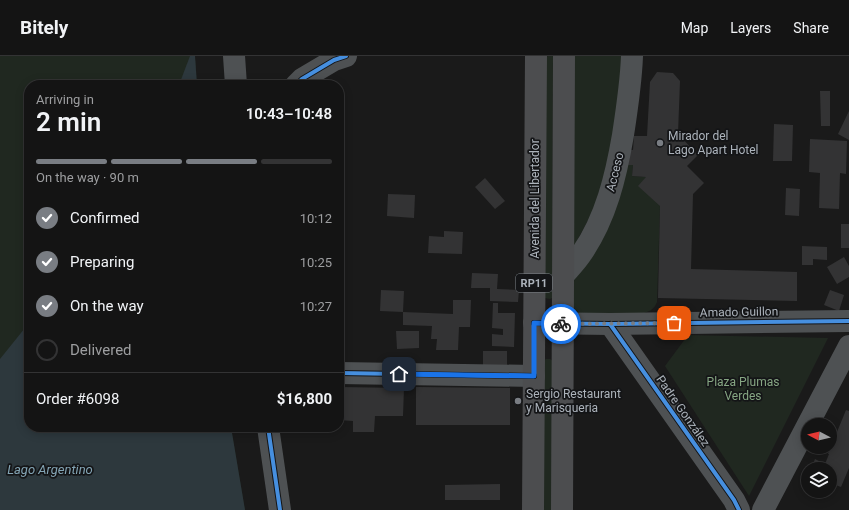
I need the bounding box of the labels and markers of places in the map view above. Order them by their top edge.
place label: Mirador del Lago Apart Hotel [668,129,759,157]
marker: Mirador del Lago Apart Hotel [655,138,665,148]
pin [657,306,691,340]
pin [382,357,416,391]
place label: Sergio Restaurant y Marisqueria [526,387,621,415]
marker: Sergio Restaurant y Marisqueria [513,396,523,406]

